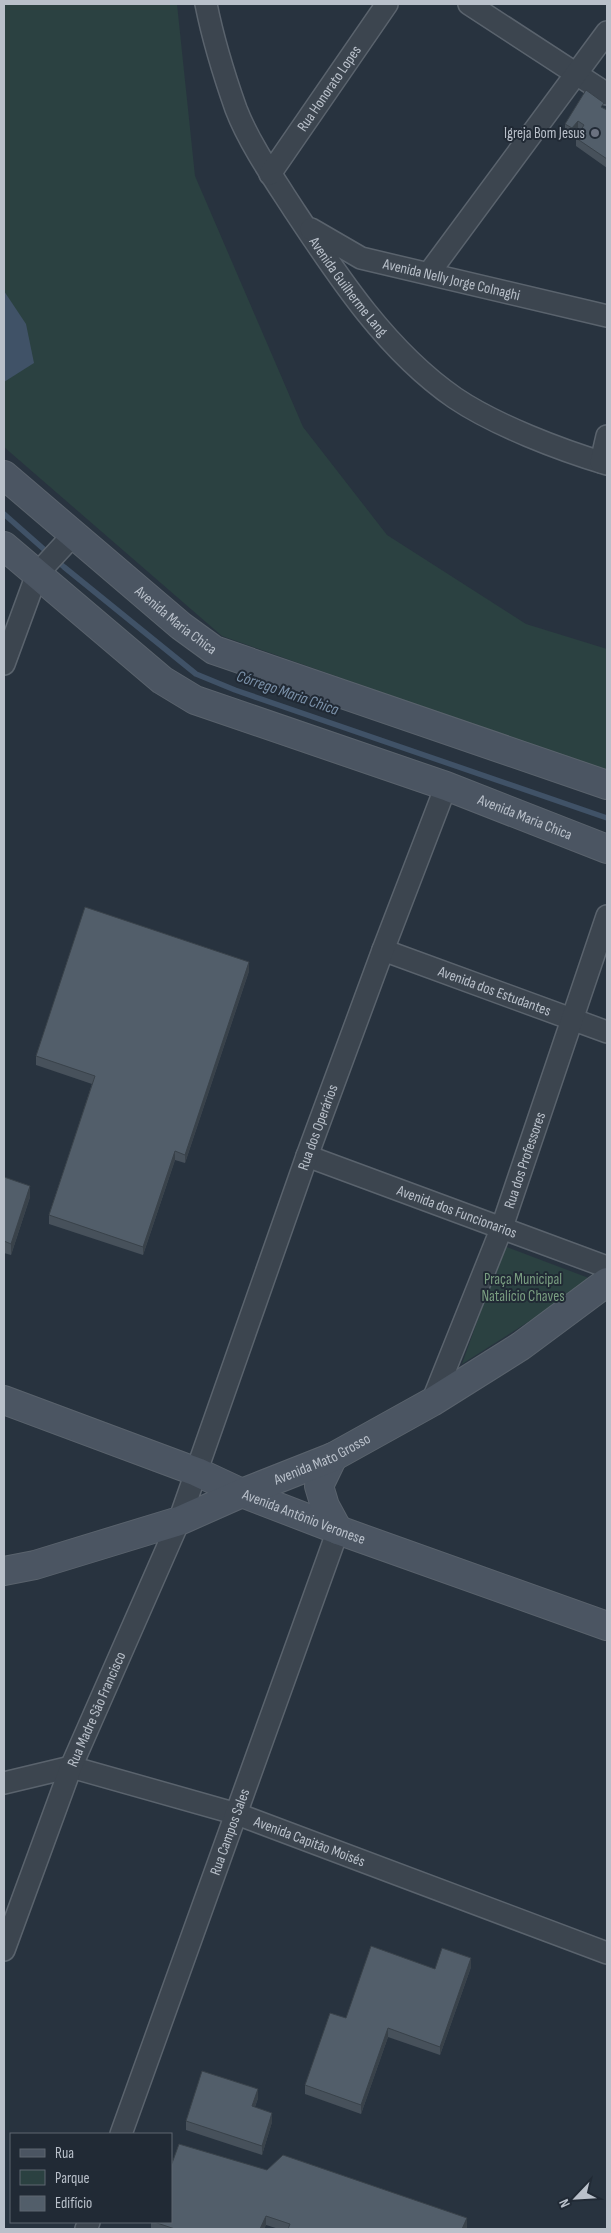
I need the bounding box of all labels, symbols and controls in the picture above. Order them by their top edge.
street label: Rua Honorato Lopes [293,42,366,135]
place label: Igreja Bom Jesus [504,124,585,143]
marker: Igreja Bom Jesus [589,127,601,139]
street label: Avenida Guilherme Lang [304,233,391,341]
street label: Avenida Nelly Jorge Colnaghi [380,254,522,305]
street label: Avenida Maria Chica [130,581,221,659]
water label: Córrego Maria Chica [234,667,342,720]
street label: Avenida Maria Chica [474,790,575,845]
street label: Avenida dos Estudantes [435,962,554,1021]
street label: Rua dos Operários [294,1082,343,1173]
street label: Rua dos Professores [500,1110,550,1211]
street label: Avenida dos Funcionarios [393,1181,519,1243]
park label: Praça Municipal Natalício Chaves [481,1270,565,1306]
street label: Avenida Mato Grosso [270,1429,374,1490]
street label: Avenida Antônio Veronese [239,1485,368,1549]
street label: Rua Madre São Francisco [63,1649,130,1770]
street label: Rua Campos Sales [206,1786,254,1878]
street label: Avenida Capitão Moisés [250,1812,368,1871]
legend [10,2133,172,2223]
text: Rua [55,2144,74,2163]
text: Parque [55,2169,90,2188]
north arrow [551,2173,601,2223]
text: Edifício [55,2194,92,2213]
text: N [555,2196,574,2210]

